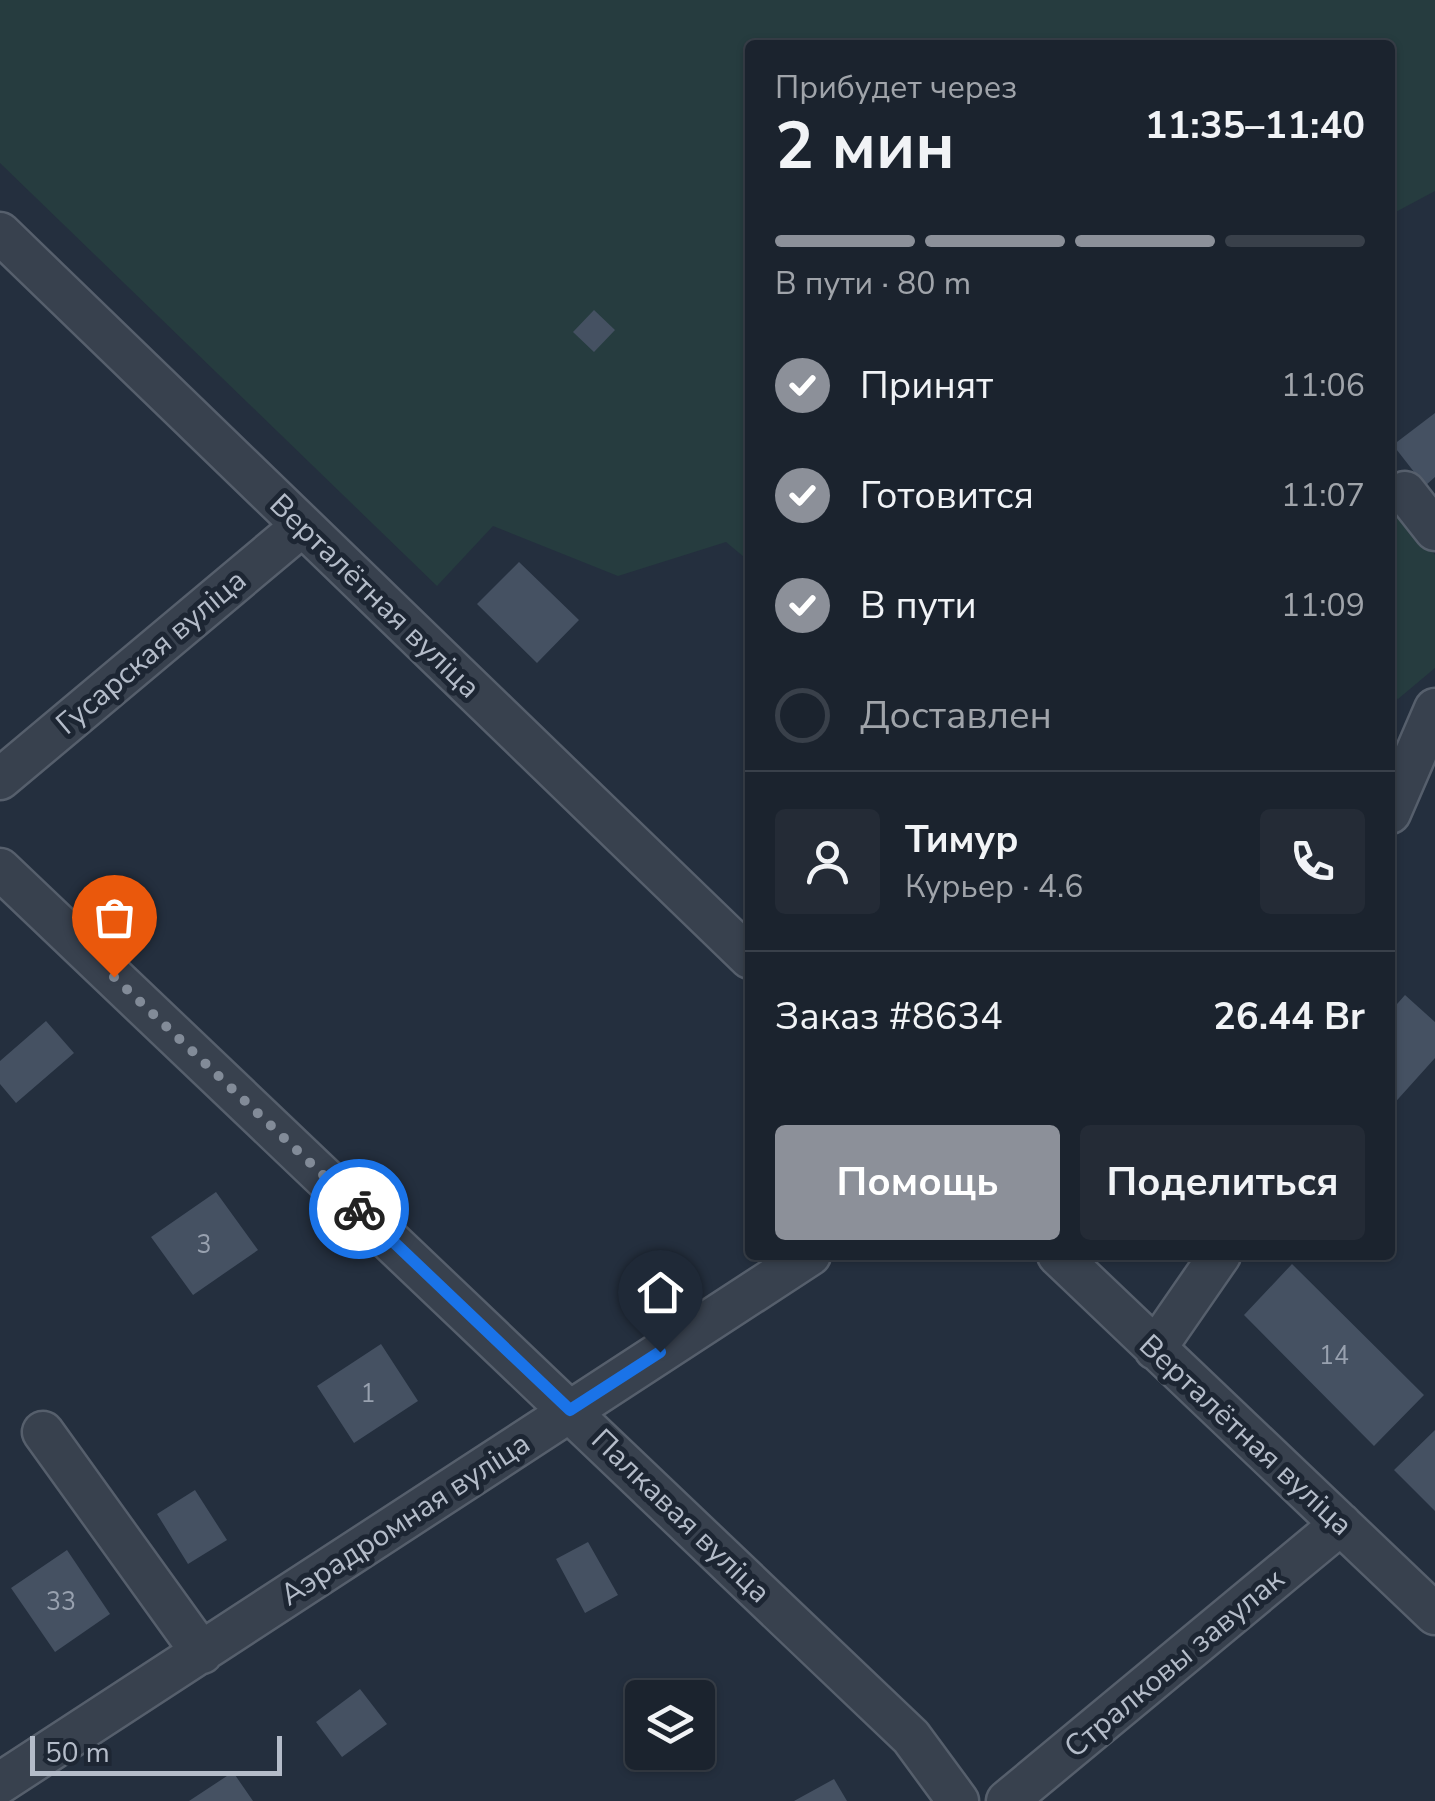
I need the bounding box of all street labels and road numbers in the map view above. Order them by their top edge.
street label: Верталётная вуліца [260,485,489,708]
street label: Гусарская вуліца [47,560,255,744]
street label: Верталётная вуліца [1130,1326,1361,1545]
street label: Палкавая вуліца [582,1420,779,1612]
street label: Аэрадромная вуліца [272,1423,538,1616]
street label: Стралковы завулак [1056,1559,1293,1767]

